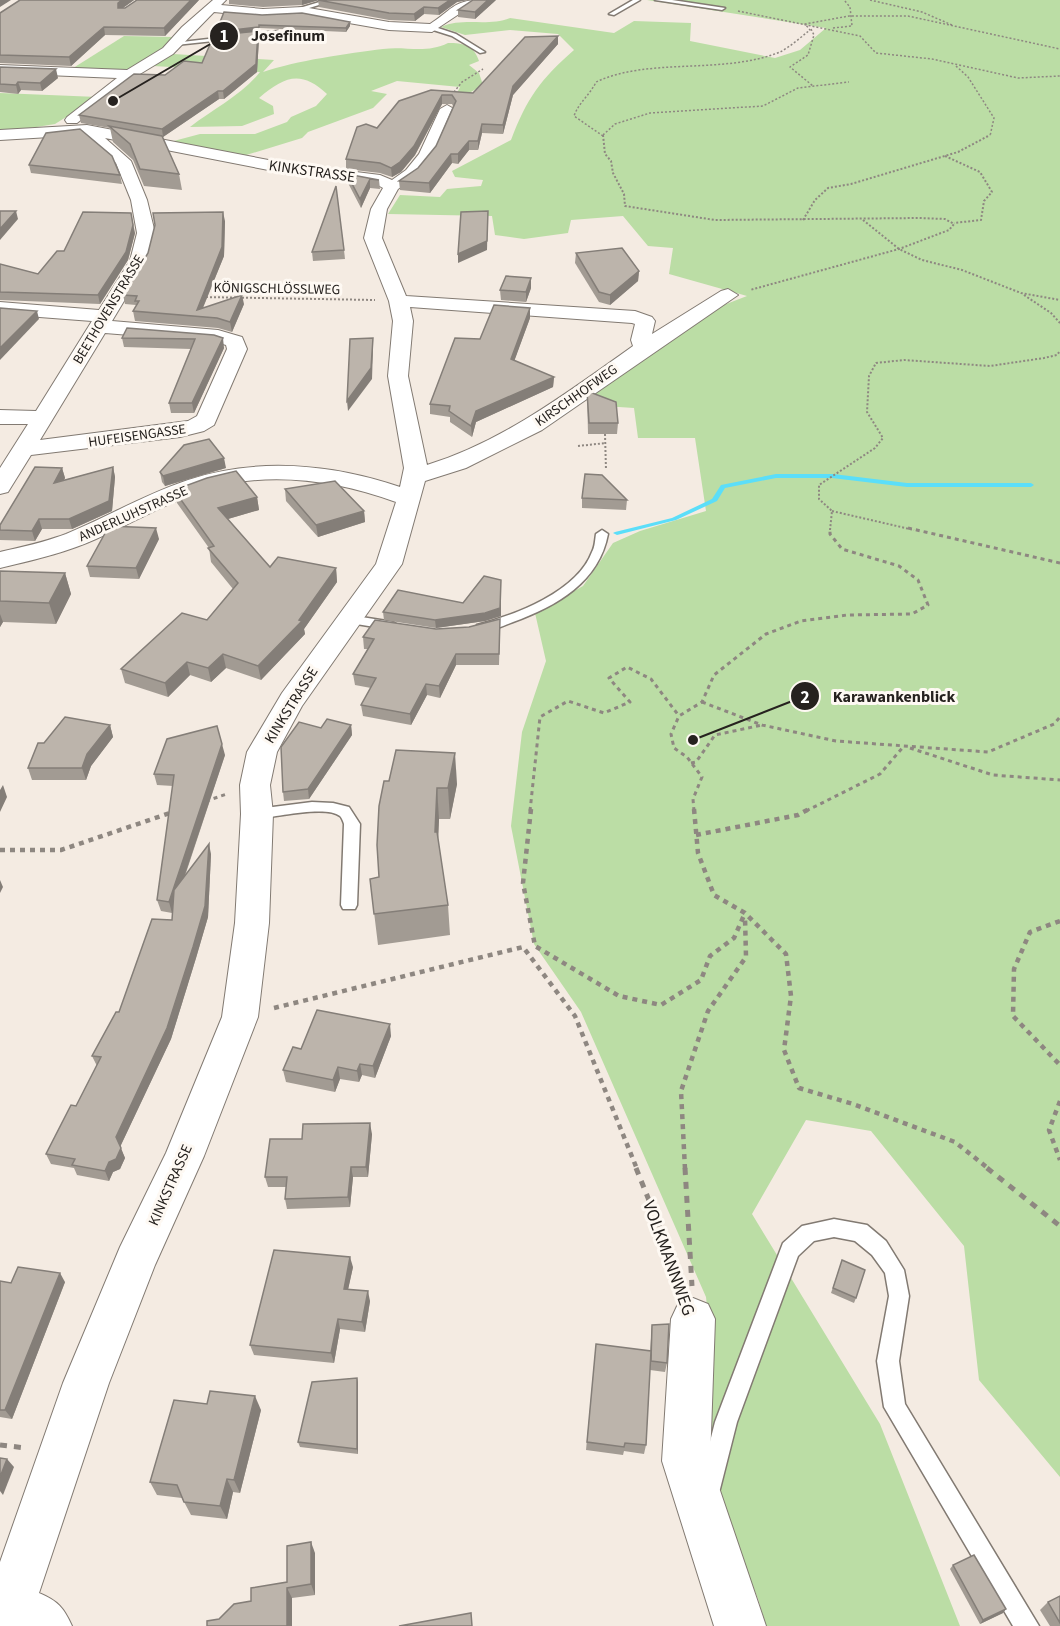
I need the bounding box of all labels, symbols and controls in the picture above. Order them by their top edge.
callout: Josefinum [209,19,337,53]
text: 1 [219,24,229,49]
text: Josefinum [251,25,325,47]
street label: KINKSTRASSE [267,155,357,188]
street label: BEETHOVENSTRASSE [68,251,150,368]
street label: KÖNIGSCHLÖSSLWEG [213,278,340,300]
street label: KIRSCHHOFWEG [531,360,622,432]
street label: HUFEISENGASSE [87,419,187,453]
street label: ANDERLUHSTRASSE [76,481,191,547]
street label: KINKSTRASSE [259,663,323,748]
callout: Karawankenblick [790,679,967,713]
text: 2 [800,685,810,710]
text: Karawankenblick [833,686,956,708]
street label: KINKSTRASSE [143,1141,198,1229]
street label: VOLKMANNWEG [636,1197,701,1319]

